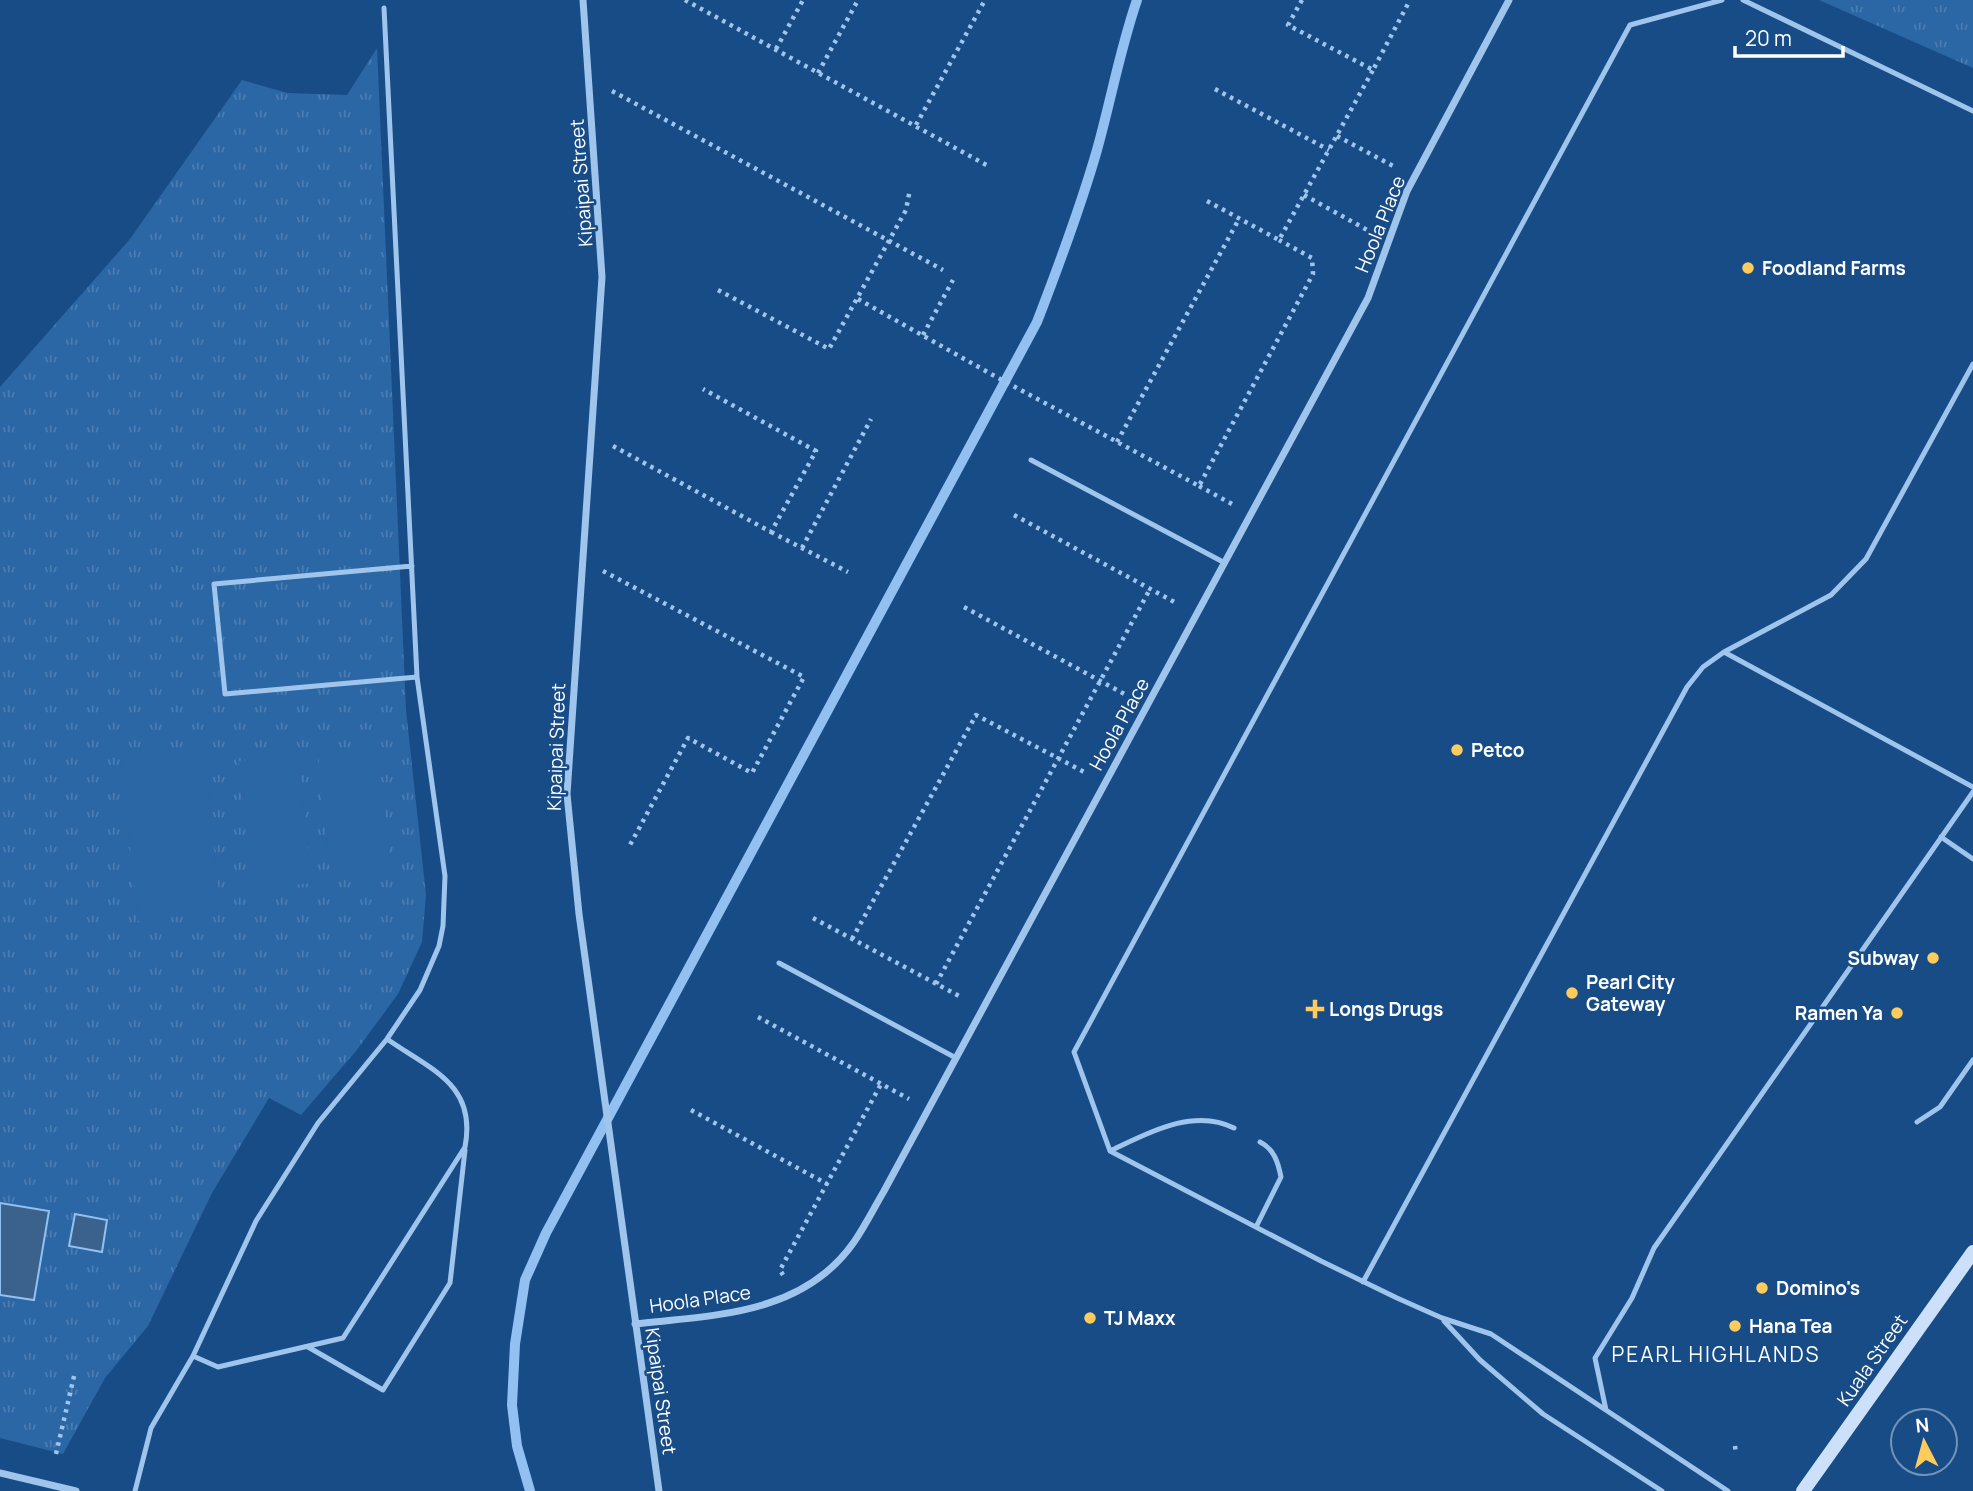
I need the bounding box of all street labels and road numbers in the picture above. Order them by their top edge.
street label: Kipaipai Street [564,118,598,248]
street label: Hoola Place [1349,172,1411,276]
street label: Hoola Place [1083,673,1155,775]
street label: Kipaipai Street [541,683,571,811]
street label: Hoola Place [648,1279,752,1319]
street label: Kuala Street [1831,1309,1913,1411]
street label: Kipaipai Street [639,1326,683,1456]

